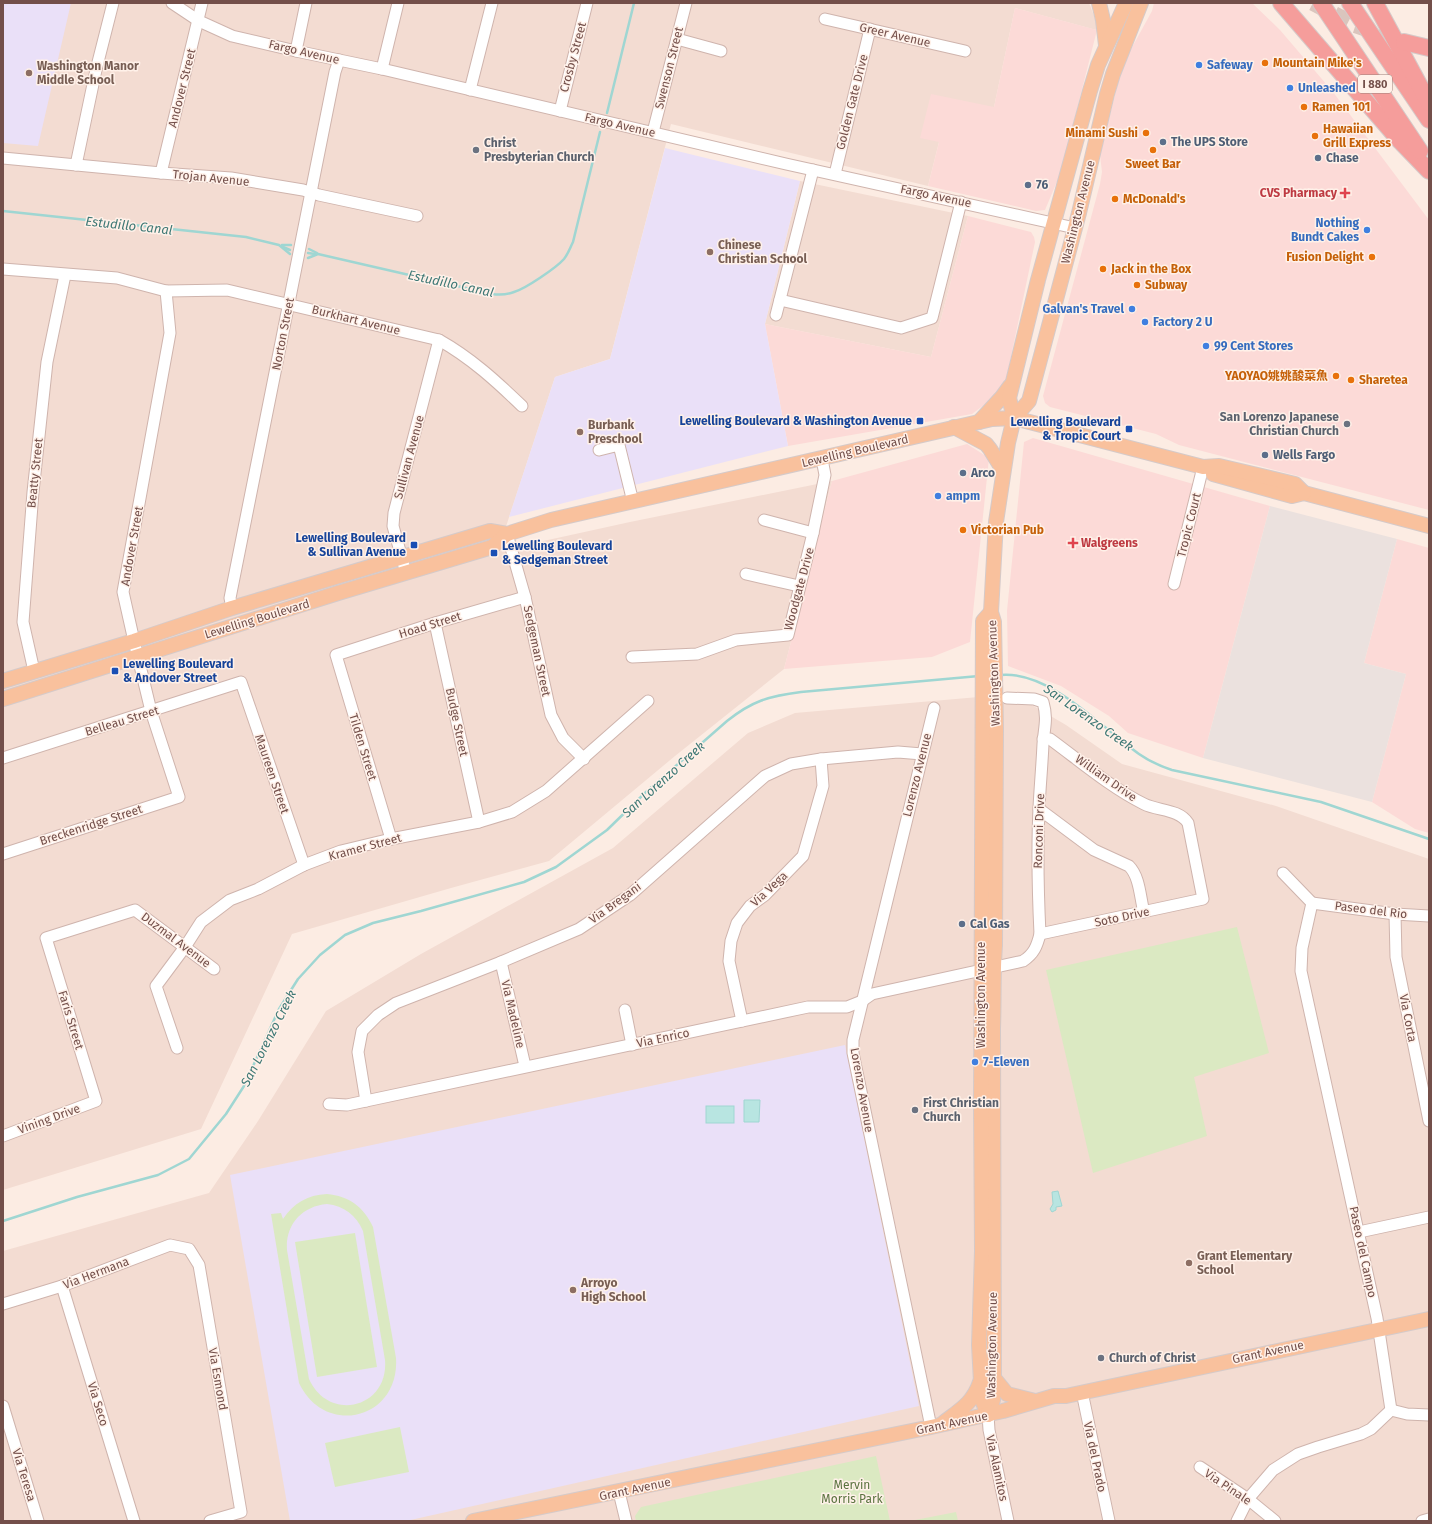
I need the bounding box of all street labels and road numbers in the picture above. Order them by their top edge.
street label: Crosby Street [557,20,589,94]
street label: Greer Avenue [858,20,932,50]
street label: Swenson Street [652,25,686,110]
street label: Fargo Avenue [267,37,341,67]
street label: Andover Street [165,46,199,129]
street label: Golden Gate Drive [833,53,871,151]
road number: I 880 [1358,75,1392,93]
street label: Fargo Avenue [583,110,657,140]
street label: Washington Avenue [1058,159,1098,265]
street label: Trojan Avenue [172,167,250,189]
street label: Fargo Avenue [899,182,973,210]
street label: Norton Street [269,296,297,372]
street label: Burkhart Avenue [310,302,402,338]
street label: Sullivan Avenue [391,414,427,500]
street label: Lewelling Boulevard [800,432,910,470]
street label: Beatty Street [24,437,46,509]
street label: Tropic Court [1174,491,1204,559]
street label: Andover Street [118,504,146,587]
street label: Woodgate Drive [781,546,817,632]
street label: Lewelling Boulevard [203,596,311,642]
street label: Sedgeman Street [521,604,554,698]
street label: Hoad Street [397,609,464,641]
street label: Washington Avenue [985,620,1003,726]
street label: Budge Street [443,686,471,758]
street label: Belleau Street [83,703,161,739]
street label: Tilden Street [346,712,380,783]
street label: Maureen Street [252,732,292,816]
street label: Lorenzo Avenue [900,732,934,818]
street label: William Drive [1073,752,1139,804]
street label: Ronconi Drive [1031,793,1047,869]
street label: Breckenridge Street [38,802,145,848]
street label: Kramer Street [327,830,404,863]
street label: Via Vega [748,868,790,910]
street label: Via Bregani [586,879,644,927]
street label: Paseo del Rio [1334,899,1408,921]
street label: Soto Drive [1093,904,1151,930]
street label: Duzmal Avenue [139,909,213,971]
street label: Washington Avenue [974,942,988,1048]
street label: Via Madeline [498,978,528,1050]
street label: Faris Street [55,989,87,1052]
street label: Via Corta [1396,993,1420,1043]
street label: Via Enrico [635,1026,691,1050]
street label: Lorenzo Avenue [848,1047,876,1133]
street label: Vining Drive [16,1101,82,1137]
street label: Paseo del Campo [1346,1205,1380,1299]
street label: Via Hermana [61,1254,131,1292]
street label: Washington Avenue [984,1292,1000,1398]
street label: Grant Avenue [1231,1338,1305,1366]
street label: Via Esmond [206,1347,230,1411]
street label: Via Seco [85,1380,111,1428]
street label: Grant Avenue [915,1409,989,1437]
street label: Via del Prado [1081,1420,1109,1494]
street label: Via Alamitos [983,1434,1011,1503]
street label: Via Teresa [9,1447,39,1503]
street label: Via Pinale [1202,1466,1254,1508]
street label: Grant Avenue [598,1475,672,1503]

